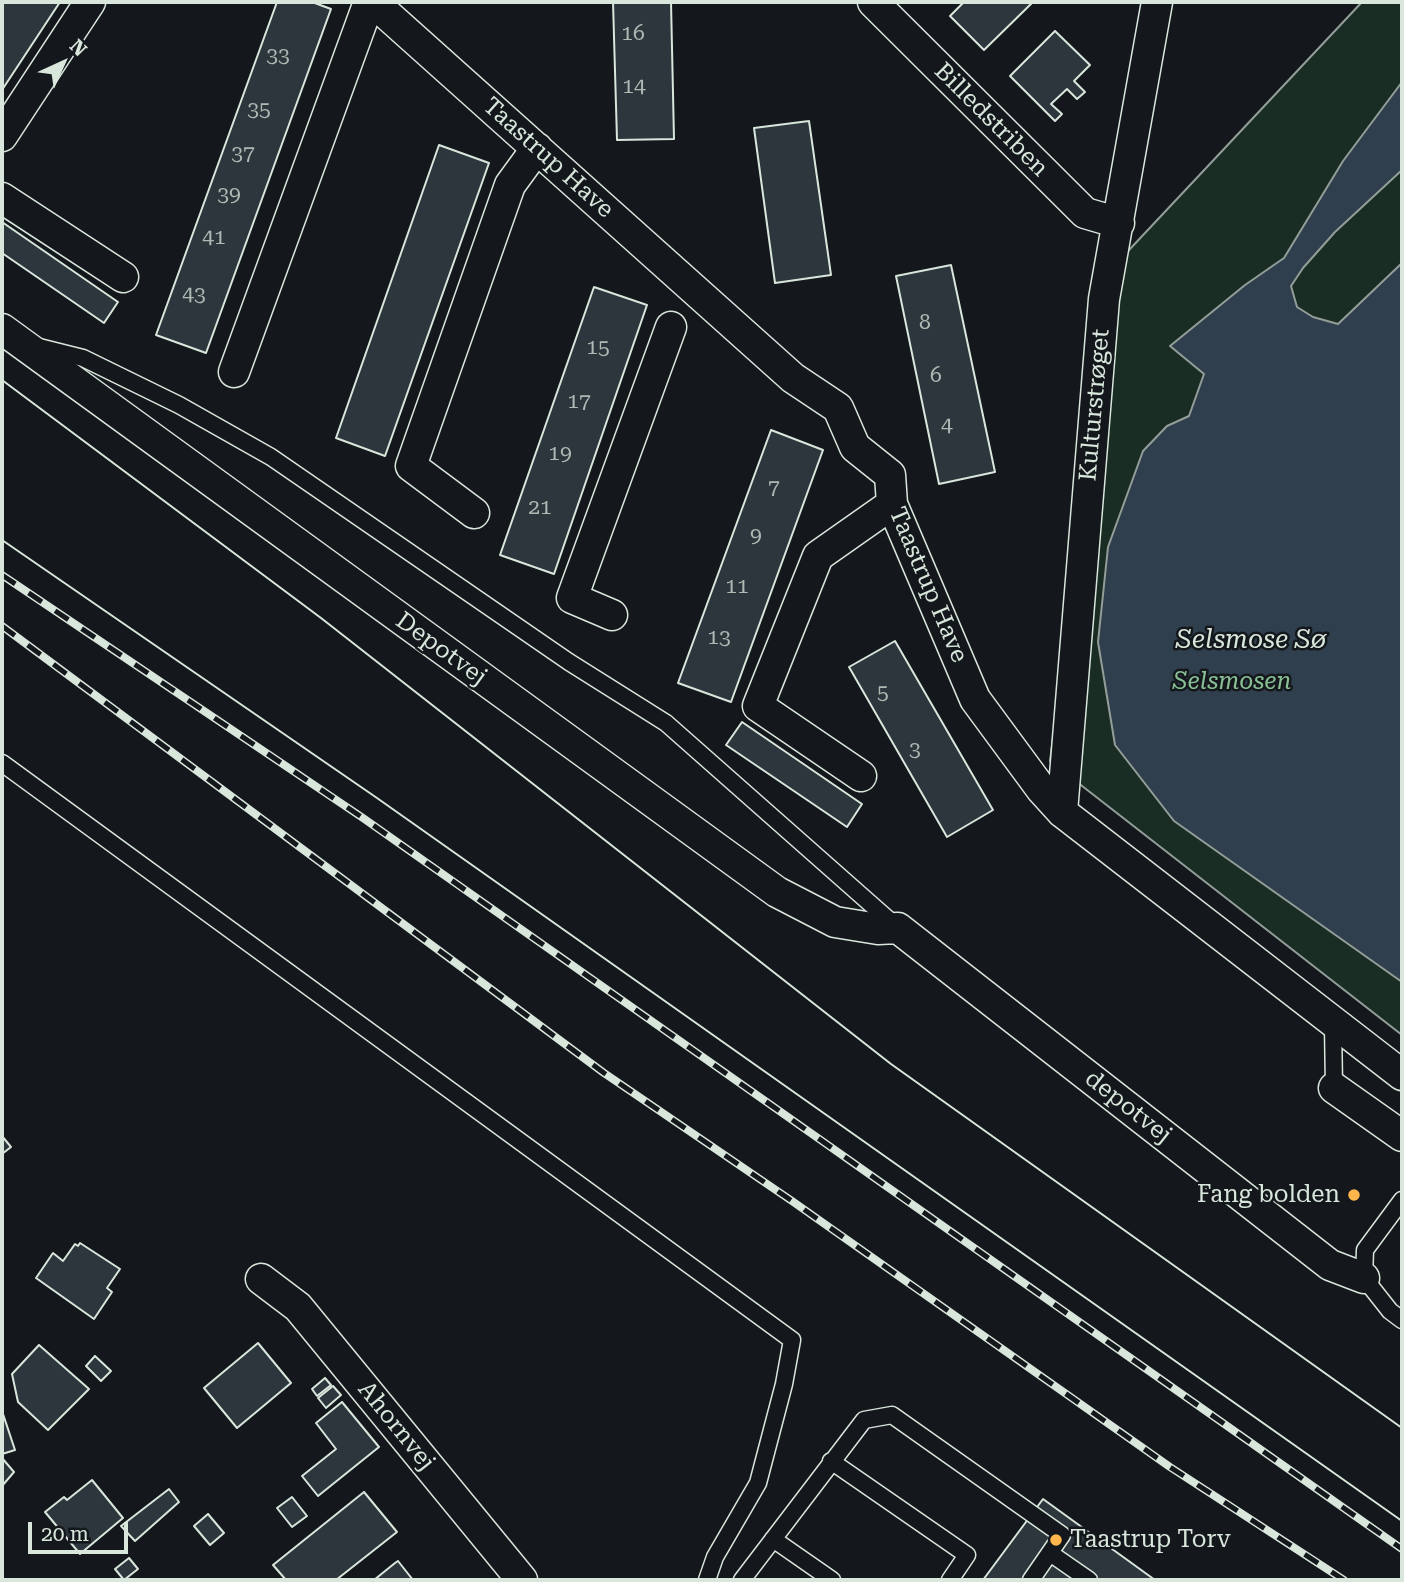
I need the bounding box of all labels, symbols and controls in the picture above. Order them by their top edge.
house number: 16 [621,21,645,47]
north arrow [28,28,98,98]
text: N [65,34,92,61]
house number: 33 [266,43,290,69]
street label: Billedstriben [928,57,1054,183]
house number: 14 [622,74,646,100]
street label: Taastrup Have [477,92,619,224]
house number: 35 [247,97,271,123]
house number: 37 [231,141,255,167]
house number: 39 [217,182,241,208]
house number: 41 [202,225,226,251]
house number: 43 [182,282,206,308]
house number: 8 [919,310,931,336]
street label: Kulturstrøget [1074,328,1116,482]
house number: 15 [586,335,610,361]
house number: 6 [930,363,942,389]
house number: 17 [567,389,591,415]
house number: 4 [941,413,953,439]
house number: 19 [548,441,572,467]
house number: 7 [768,475,780,501]
house number: 21 [528,495,552,521]
street label: Taastrup Have [882,503,974,667]
house number: 9 [750,523,762,549]
house number: 11 [725,574,749,600]
street label: Depotvej [390,606,492,692]
water label: Selsmose Sø [1176,624,1326,656]
house number: 13 [707,625,731,651]
park label: Selsmosen [1173,668,1291,696]
house number: 5 [877,680,889,706]
house number: 3 [909,737,921,763]
street label: depotvej [1079,1064,1177,1150]
place label: Fang bolden [1197,1181,1340,1209]
marker: Fang bolden [1346,1187,1362,1203]
street label: Ahornvej [351,1376,441,1476]
scale bar [32,1508,131,1552]
text: 20 m [41,1522,89,1546]
place label: Taastrup Torv [1070,1526,1231,1554]
marker: Taastrup Torv [1048,1532,1064,1548]

